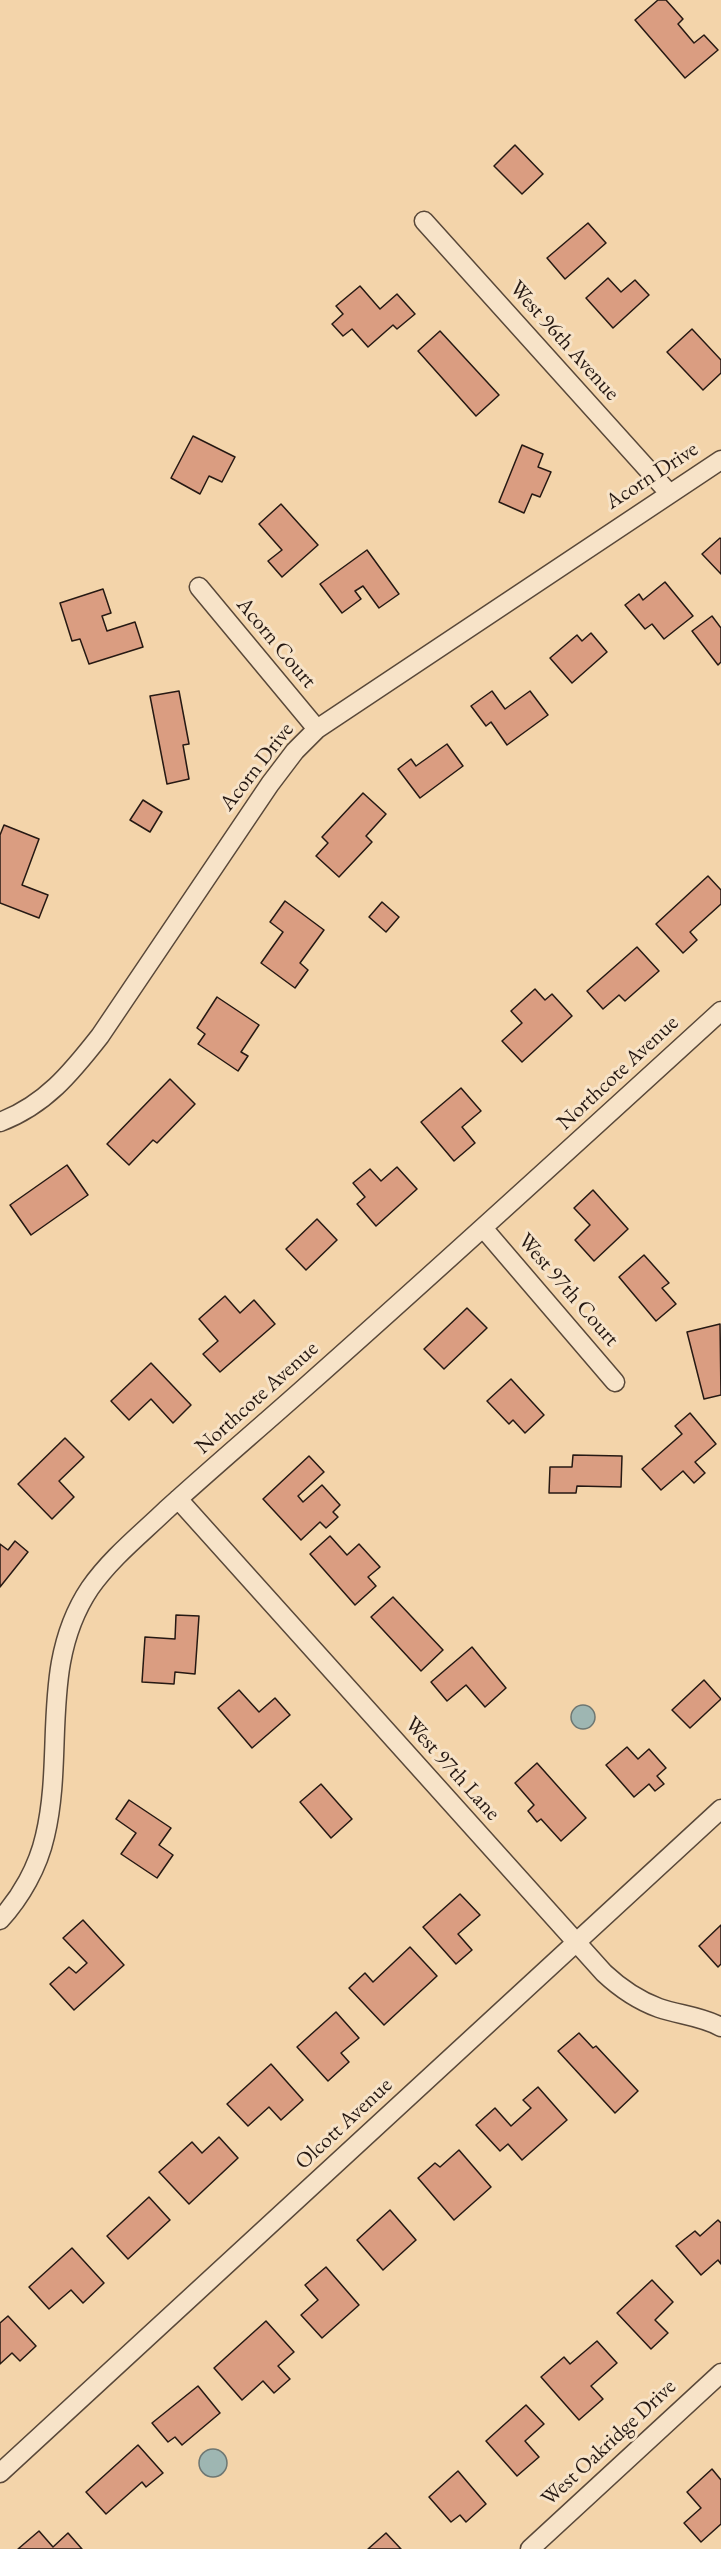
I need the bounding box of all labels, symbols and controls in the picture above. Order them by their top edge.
street label: West 96th Avenue [503,276,625,406]
street label: Acorn Drive [601,436,703,516]
street label: Acorn Court [230,592,322,694]
street label: Acorn Drive [214,718,300,816]
street label: Northcote Avenue [552,1010,684,1136]
street label: West 97th Court [512,1228,624,1352]
street label: Northcote Avenue [190,1336,324,1460]
street label: West 97th Lane [399,1712,505,1826]
street label: Olcott Avenue [290,2072,398,2176]
street label: West Oakridge Drive [536,2374,682,2512]

